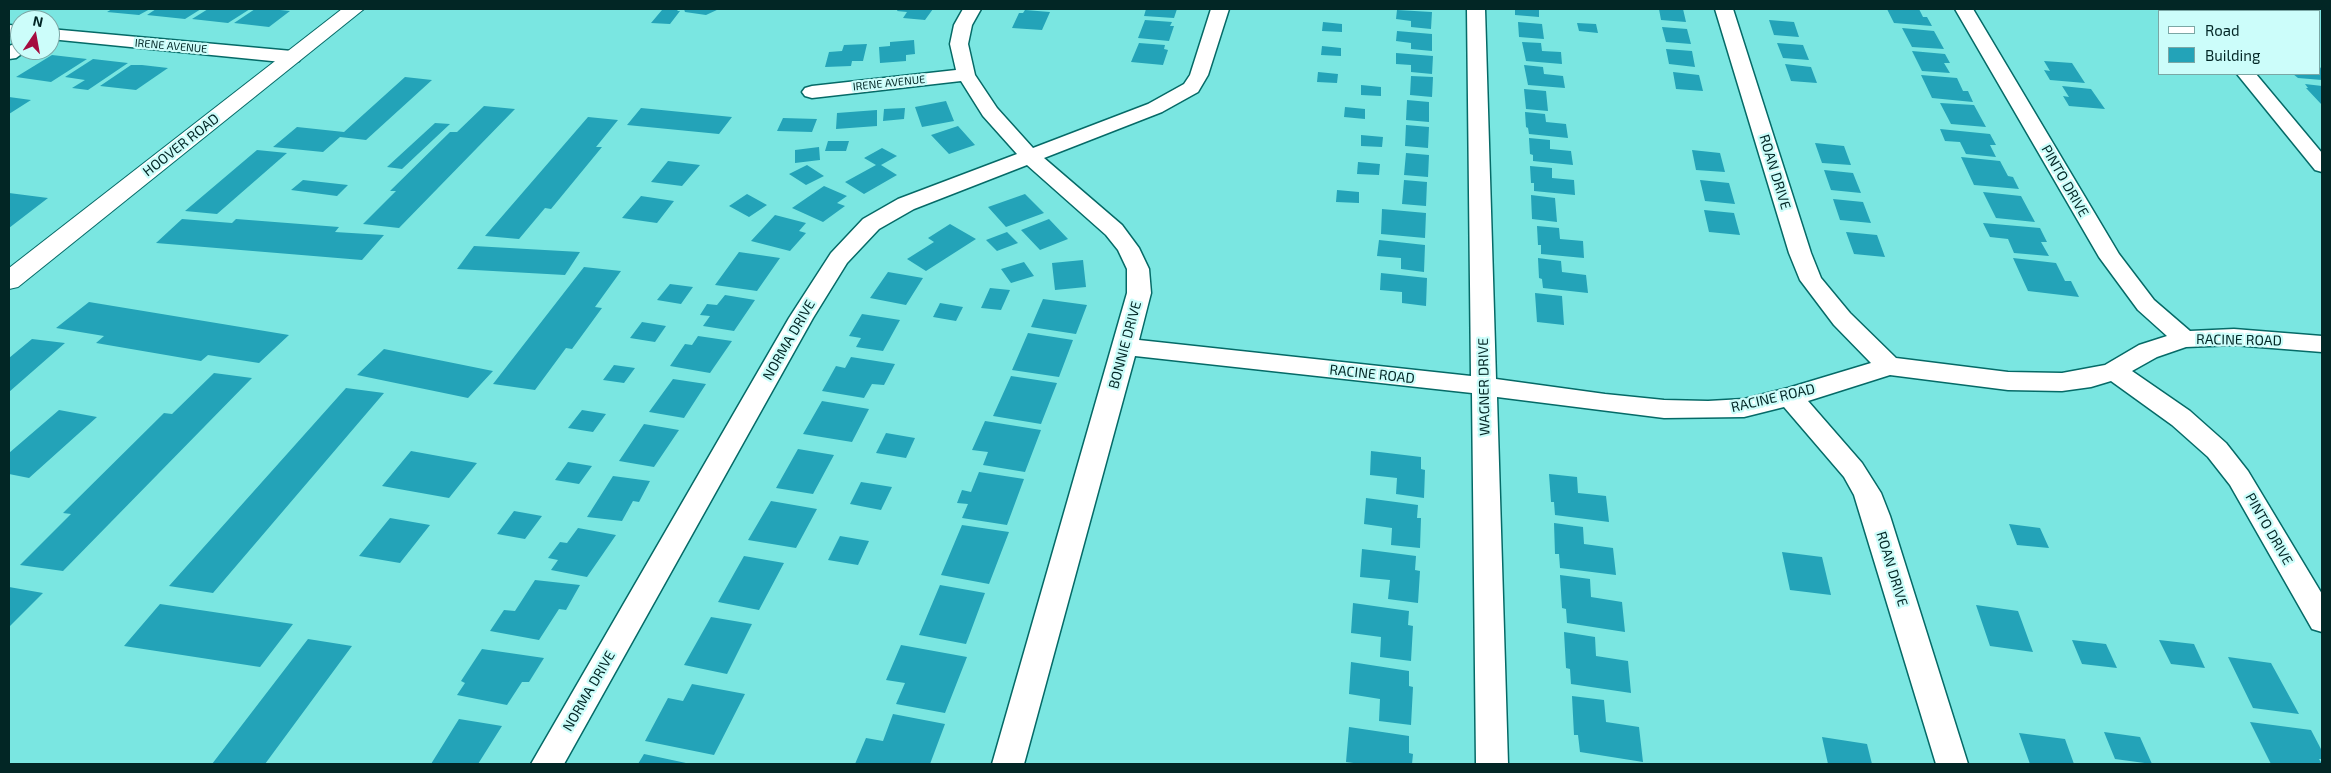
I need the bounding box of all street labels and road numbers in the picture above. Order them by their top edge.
street label: IRENE AVENUE [134,36,208,56]
street label: IRENE AVENUE [852,73,926,93]
street label: HOOVER ROAD [140,110,222,180]
street label: ROAN DRIVE [1756,132,1794,212]
street label: PINTO DRIVE [2038,142,2092,220]
street label: NORMA DRIVE [759,297,819,383]
street label: BONNIE DRIVE [1105,299,1145,391]
street label: RACINE ROAD [2196,331,2282,349]
street label: WAGNER DRIVE [1475,338,1493,436]
street label: RACINE ROAD [1328,361,1416,387]
street label: RACINE ROAD [1729,380,1817,416]
street label: PINTO DRIVE [2242,490,2296,568]
street label: ROAN DRIVE [1873,529,1911,609]
street label: NORMA DRIVE [559,648,619,734]

